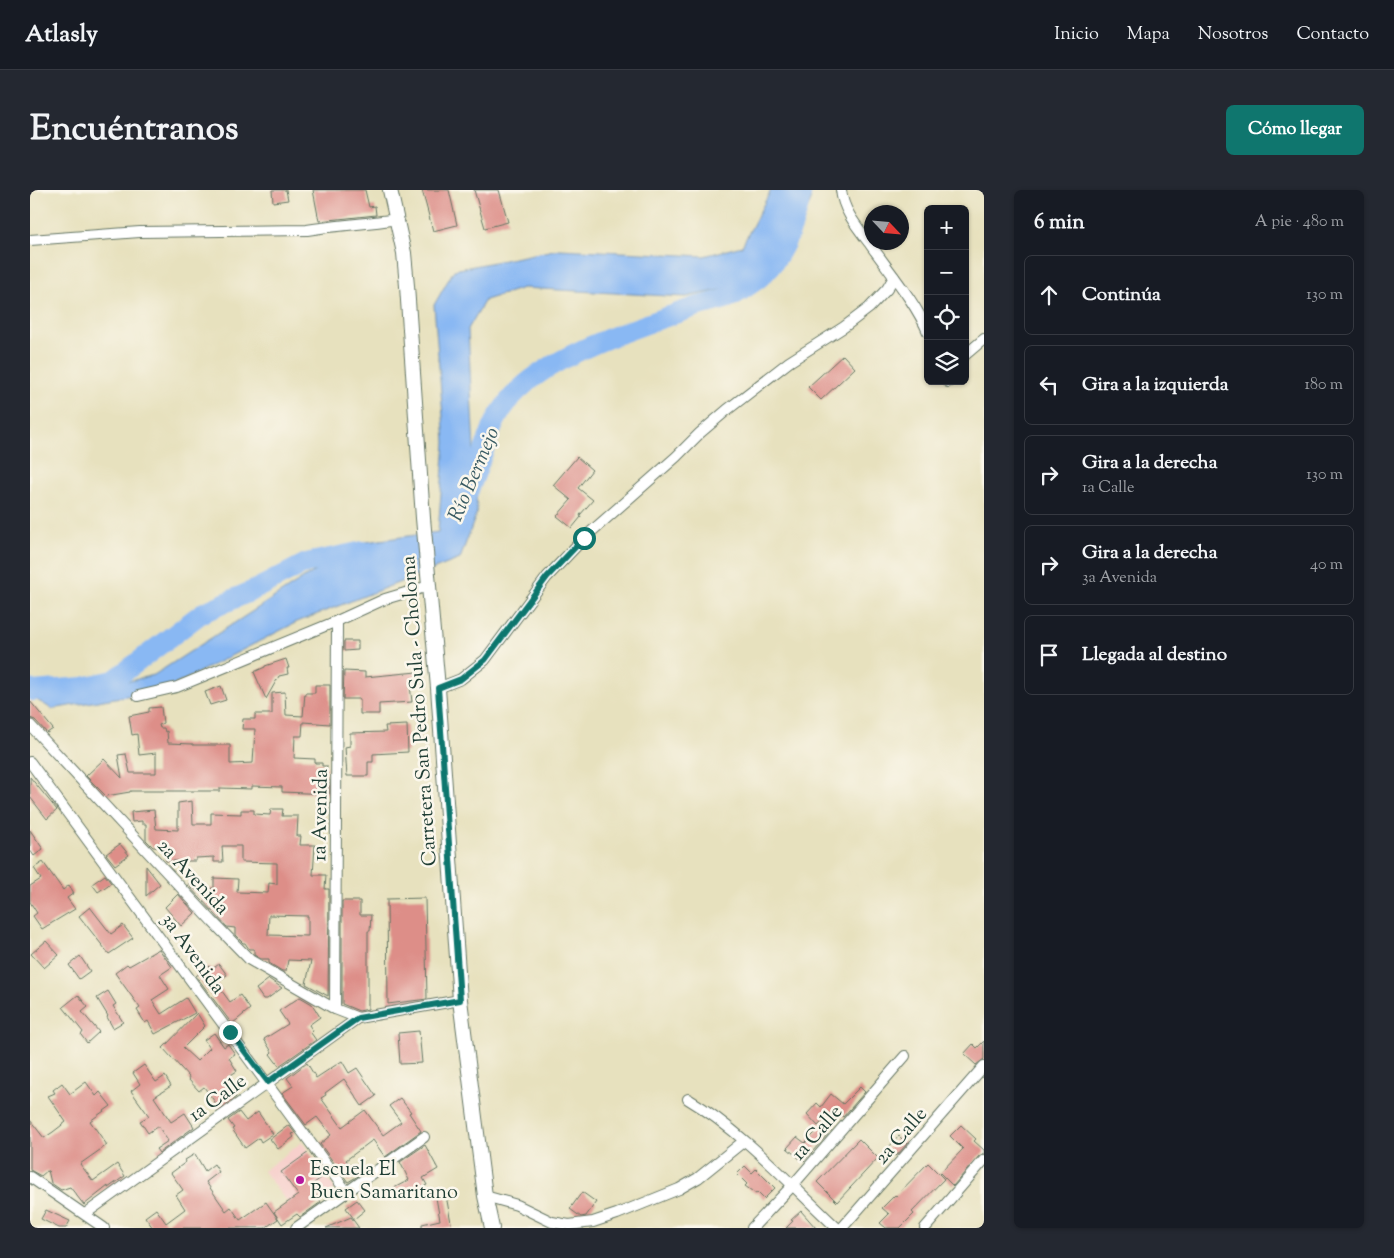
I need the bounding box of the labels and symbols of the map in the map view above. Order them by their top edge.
north arrow [864,205,909,250]
water label: Río Bermejo [442,423,508,526]
route start [573,527,596,550]
street label: Carretera San Pedro Sula - Choloma [395,555,446,867]
street label: 1a Avenida [306,769,337,862]
street label: 2a Avenida [149,833,235,922]
street label: 3a Avenida [153,908,231,1001]
route end [219,1021,242,1044]
street label: 1a Calle [183,1068,254,1130]
street label: 1a Calle [785,1099,850,1168]
street label: 2a Calle [869,1101,935,1172]
place label: Escuela El Buen Samaritano [310,1156,458,1208]
marker: Escuela El Buen Samaritano [294,1174,306,1186]

